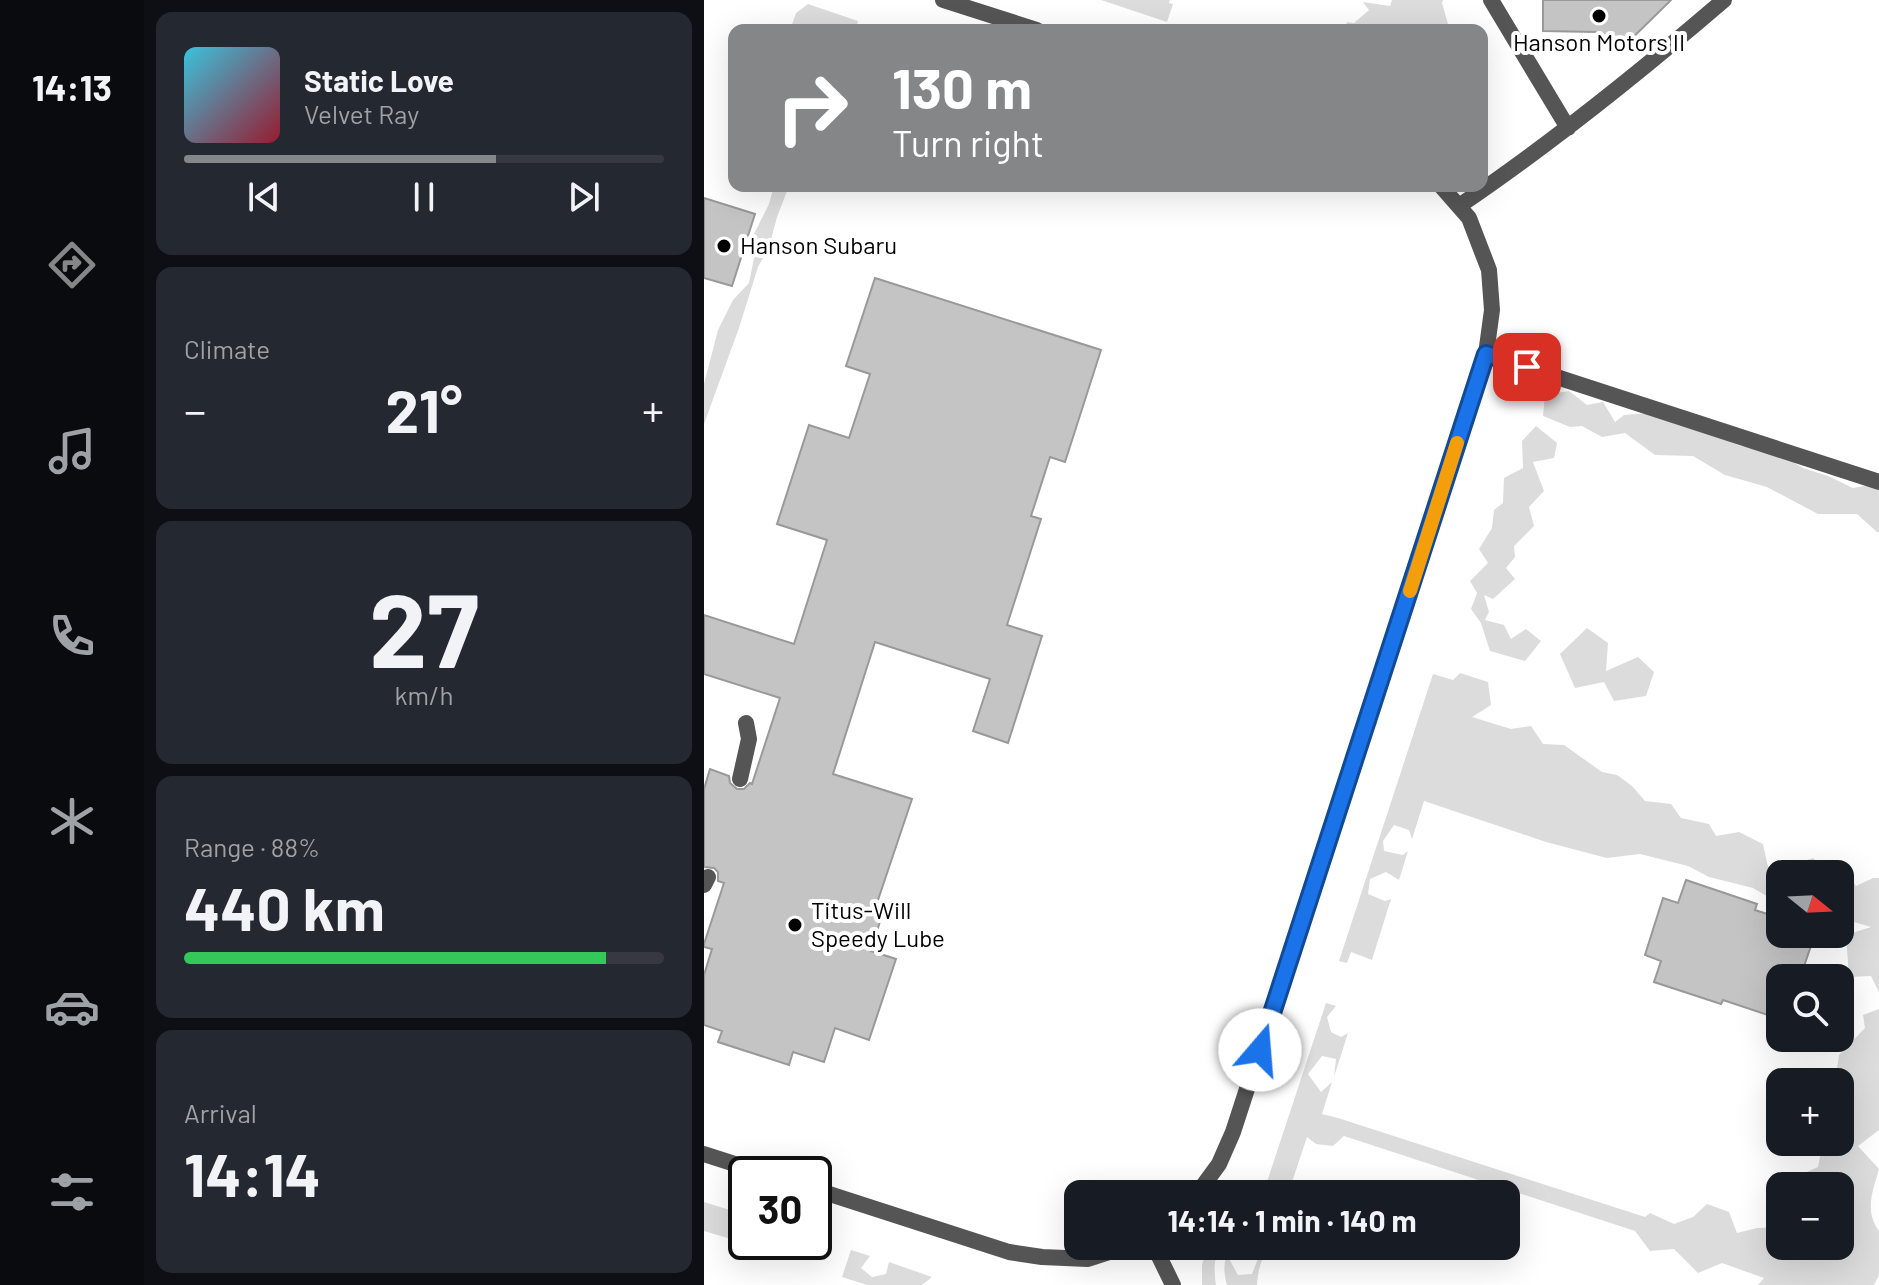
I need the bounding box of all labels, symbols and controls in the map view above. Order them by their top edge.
marker: Hanson Motors II [1590,7,1608,25]
place label: Hanson Motors II [1513,27,1685,56]
text: 130 m [892,53,1032,120]
icon: right [760,56,864,160]
text: Static Love [304,62,454,98]
text: 14:13 [32,65,112,108]
text: Velvet Ray [304,98,419,129]
text: Turn right [892,121,1044,164]
icon: previous [242,175,286,219]
icon: pause [402,175,446,219]
icon: next [562,175,606,219]
place label: Hanson Subaru [740,230,897,259]
icon: directions [44,237,100,293]
marker: Hanson Subaru [715,237,733,255]
text: Climate [184,333,270,364]
pin [1493,333,1561,401]
icon: arrive [1505,345,1549,389]
text: 21° [385,373,463,445]
text: − [184,383,206,436]
text: + [642,383,664,436]
icon: music [44,423,100,479]
text: 27 [369,564,479,689]
icon: phone [44,608,100,664]
text: km/h [395,679,453,710]
icon: climate [44,793,100,849]
text: Range · 88% [184,831,320,862]
north arrow [1766,860,1854,948]
map controls [1766,860,1854,1260]
text: 440 km [184,871,385,943]
place label: Titus-Will Speedy Lube [811,895,945,952]
marker: Titus-Will Speedy Lube [786,916,804,934]
button: search [1766,964,1854,1052]
icon: car [44,979,100,1035]
position arrow [1218,1008,1302,1092]
button: + [1766,1068,1854,1156]
text: Arrival [184,1097,257,1128]
text: 14:14 [184,1137,321,1209]
speed limit sign: 30 [728,1156,832,1260]
icon: filters [44,1164,100,1220]
button: − [1766,1172,1854,1260]
text: 14:14 · 1 min · 140 m [1167,1202,1417,1238]

